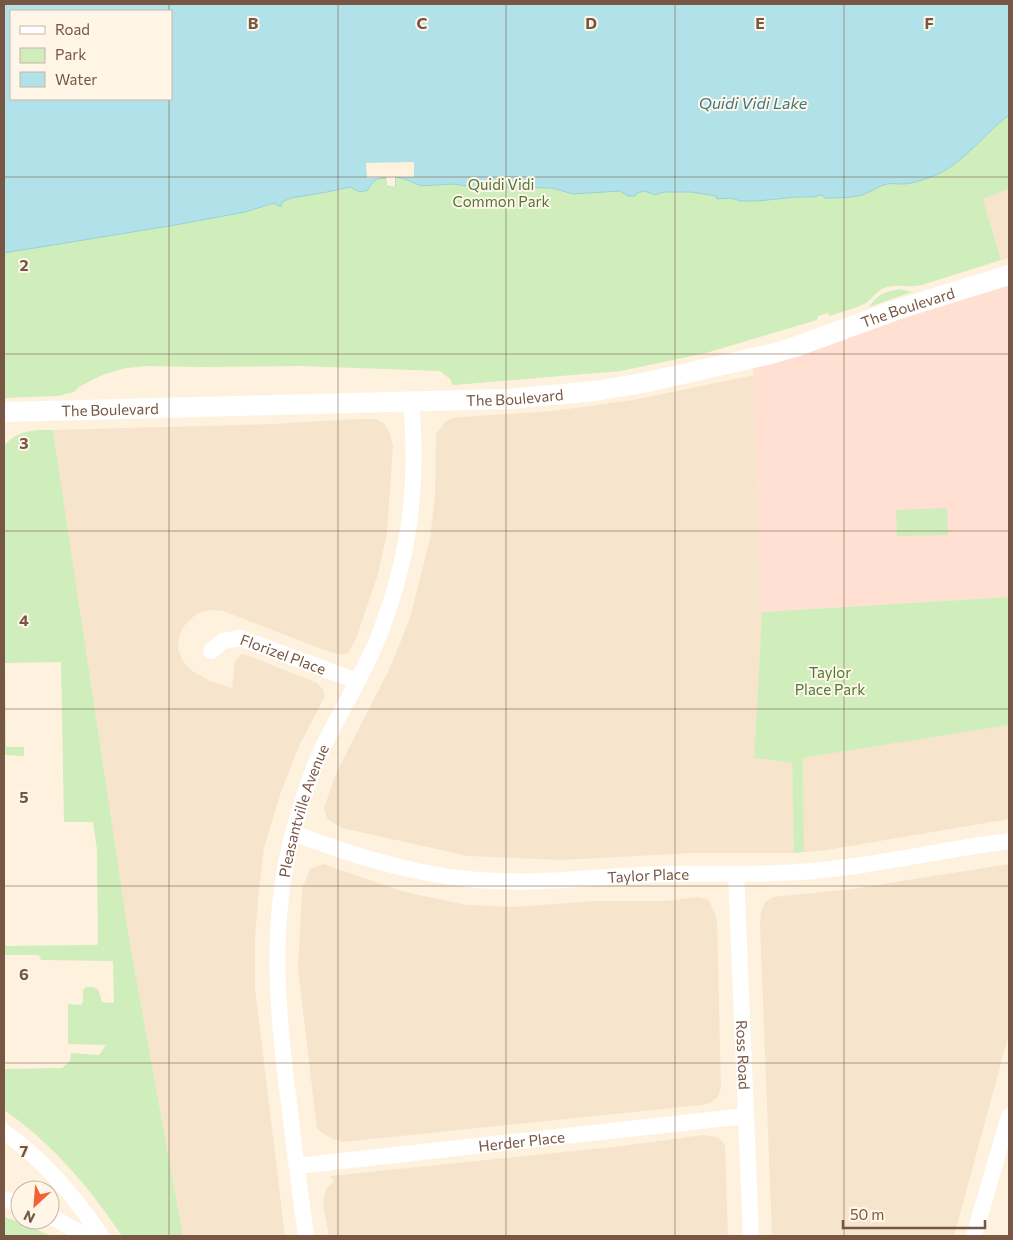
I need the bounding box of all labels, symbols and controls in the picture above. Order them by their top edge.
legend [10,10,172,100]
text: B [248,13,259,32]
text: C [417,13,428,32]
text: D [585,13,597,32]
text: E [755,13,765,32]
text: F [924,13,934,32]
text: Road [55,20,90,38]
text: Park [55,45,86,63]
text: Water [55,70,97,88]
water label: Quidi Vidi Lake [699,93,808,112]
park label: Quidi Vidi Common Park [452,175,550,210]
text: 2 [19,255,29,274]
street label: The Boulevard [858,283,957,331]
street label: The Boulevard [466,385,564,409]
street label: The Boulevard [61,399,159,420]
text: 3 [19,433,29,452]
text: 4 [19,610,29,629]
street label: Florizel Place [238,630,329,678]
park label: Taylor Place Park [795,663,865,698]
street label: Pleasantville Avenue [275,741,332,879]
text: 5 [19,787,29,806]
street label: Taylor Place [607,865,689,886]
text: 6 [19,964,29,983]
street label: Ross Road [733,1020,754,1090]
street label: Herder Place [477,1127,566,1155]
text: 7 [20,1141,29,1160]
north arrow [10,1180,60,1230]
scale bar [843,1198,986,1230]
text: 50 m [850,1205,884,1223]
text: N [21,1207,38,1227]

